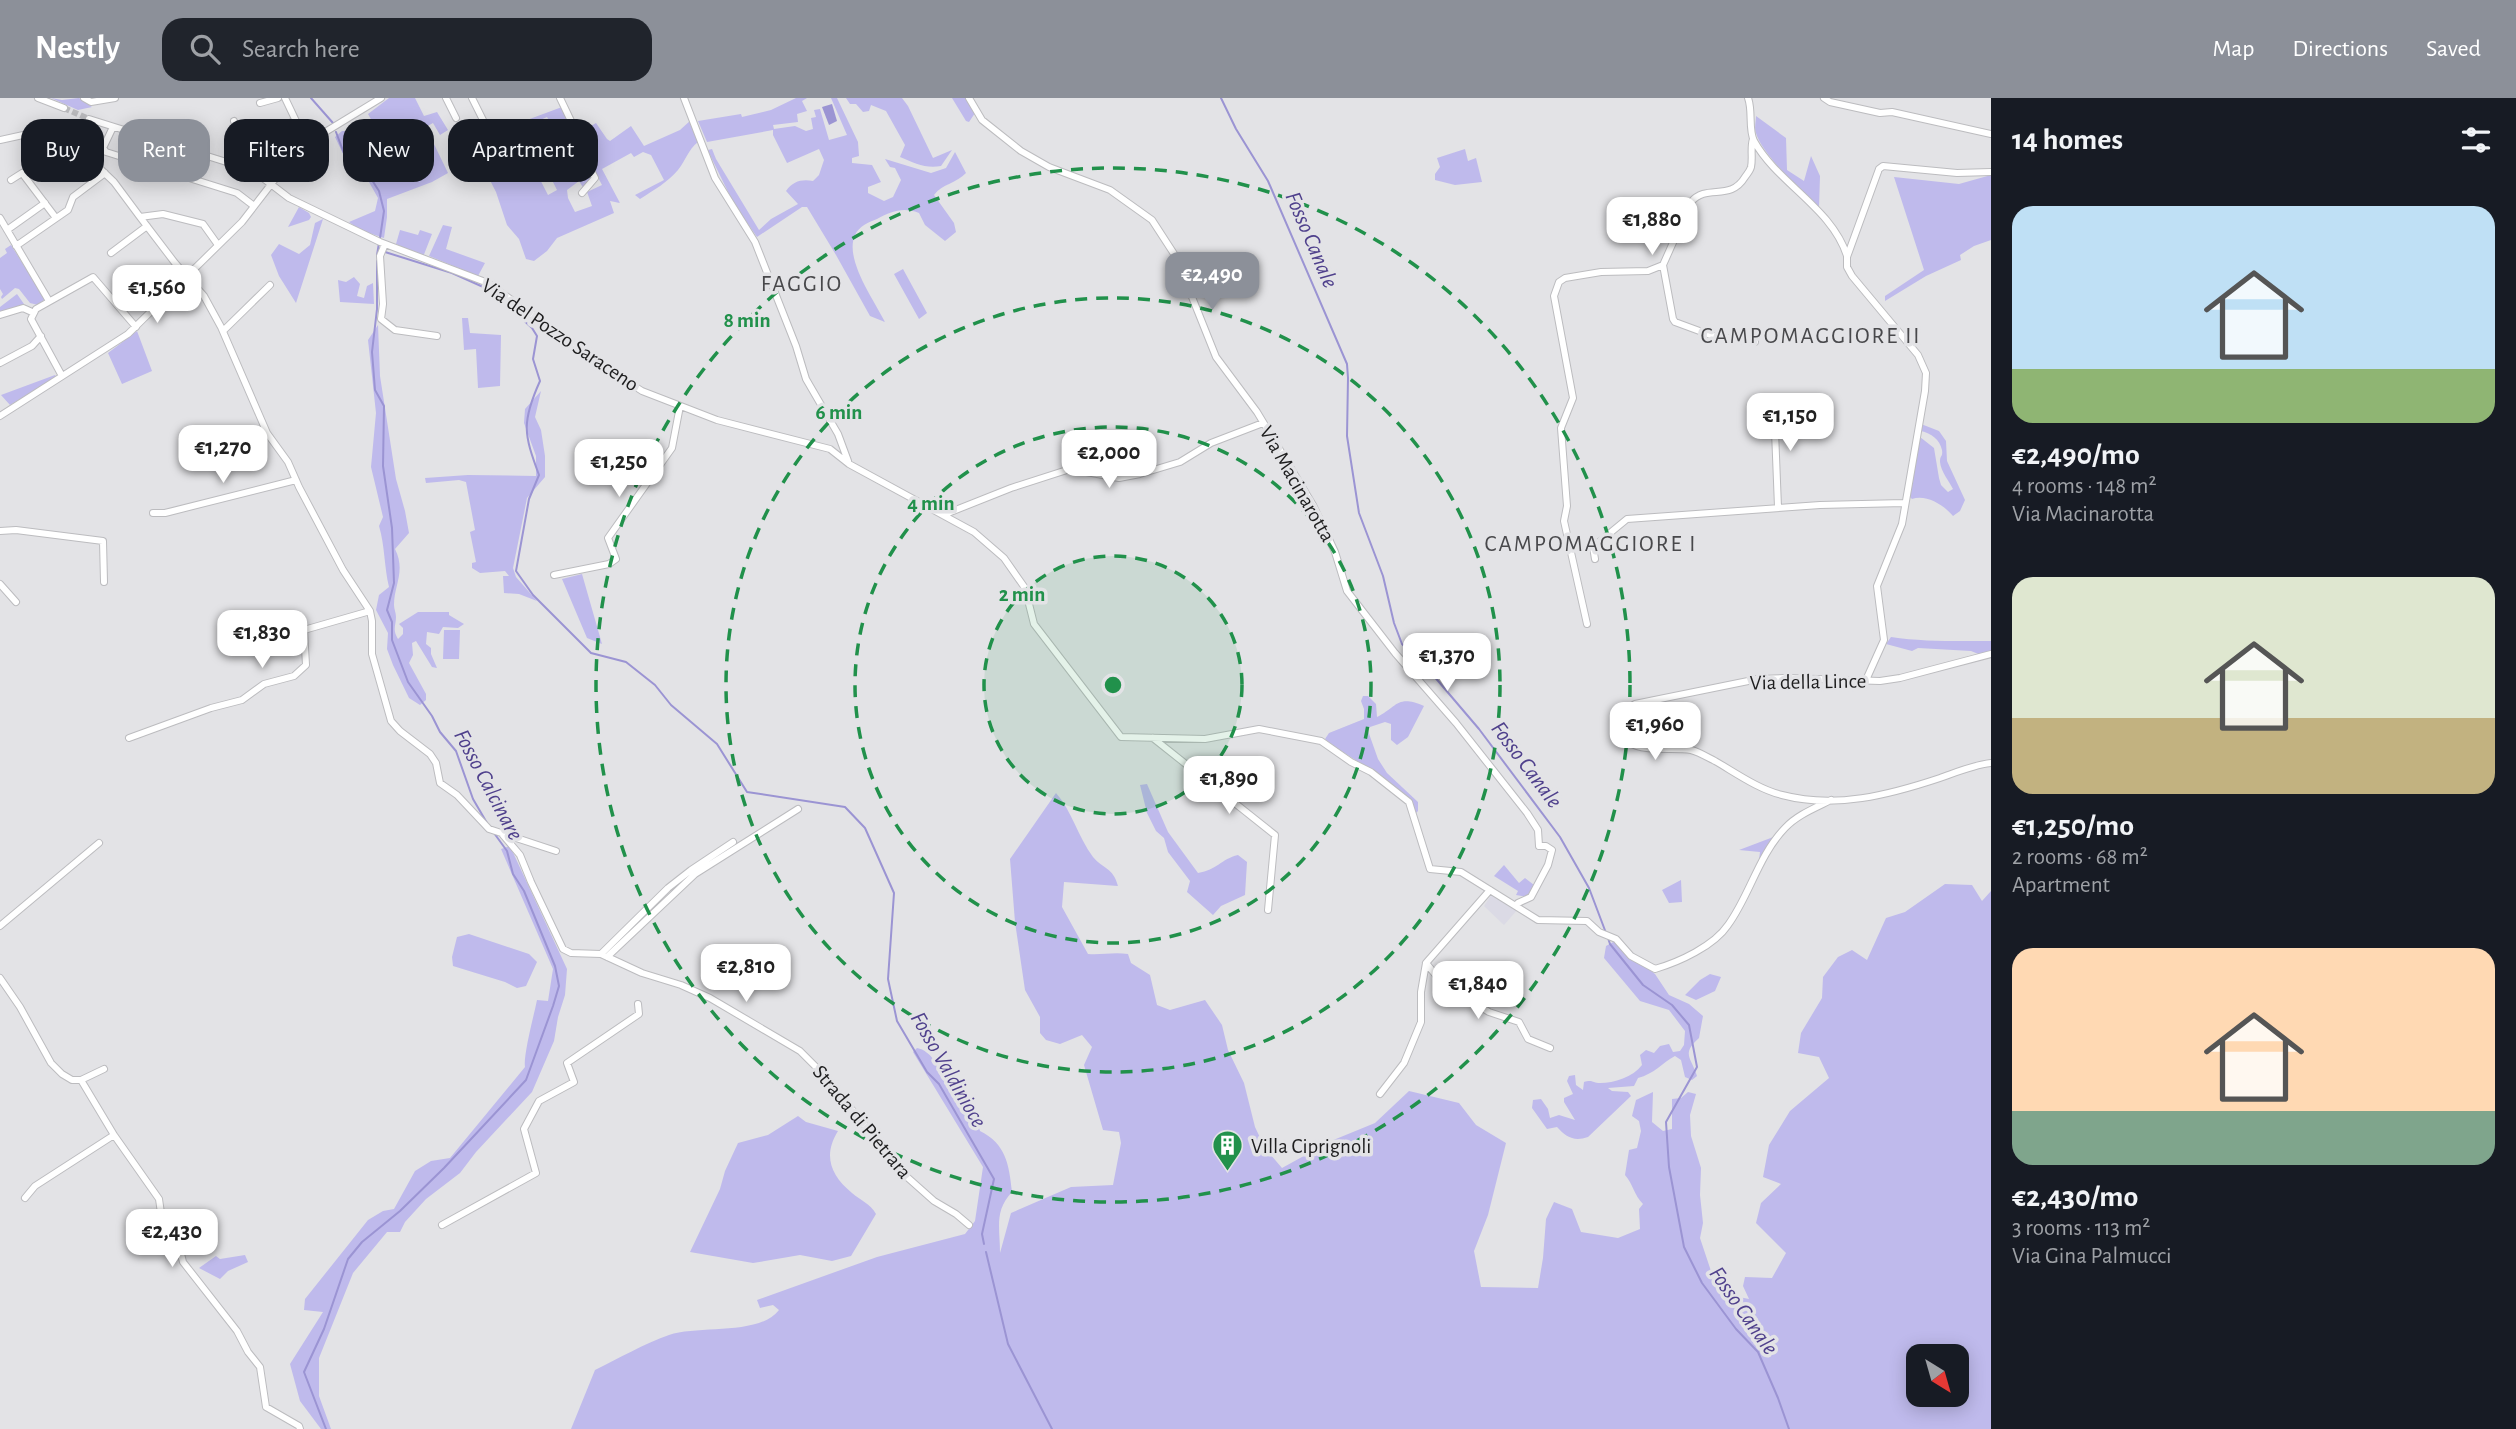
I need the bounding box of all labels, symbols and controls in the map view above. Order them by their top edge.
search box [162,18,652,81]
icon: search [186,30,224,68]
text: Nestly [35,32,120,65]
text: Search here [242,36,360,62]
text: Map [2212,37,2254,61]
text: Directions [2292,37,2388,61]
text: Saved [2426,37,2481,61]
chip: Buy [21,119,104,182]
chip: Rent [118,119,210,182]
chip: Filters [224,119,329,182]
chip: New [343,119,434,182]
chip: Apartment [448,119,598,182]
icon: filters [2457,121,2495,159]
text: 14 homes [2012,125,2123,155]
water label: Fosso Canale [1280,189,1342,292]
pin: €1,880 [1595,198,1709,257]
text: €1,880 [1623,208,1681,231]
pin: €2,490 [1155,252,1269,312]
icon: home [2191,252,2317,378]
text: €2,490 [1181,263,1243,286]
pin: €1,560 [100,266,214,325]
district label: FAGGIO [761,273,843,296]
street label: Via del Pozzo Saraceno [478,275,642,395]
text: €1,560 [128,276,186,299]
text: 8 min [723,310,771,331]
district label: CAMPOMAGGIORE II [1700,325,1922,348]
pin: €1,150 [1733,394,1847,453]
text: 6 min [816,402,862,423]
text: €1,150 [1763,404,1817,427]
street label: Via Macinarotta [1255,423,1339,546]
pin: €1,270 [166,426,280,485]
pin: €2,000 [1052,430,1166,490]
text: €1,270 [194,436,252,459]
pin: €1,250 [562,440,676,499]
text: €2,490/mo [2012,440,2140,470]
text: €2,000 [1078,441,1140,464]
text: €1,250 [590,450,648,473]
text: 4 rooms · 148 m² [2012,475,2157,498]
text: 4 min [907,493,955,514]
text: Via Macinarotta [2012,503,2154,526]
district label: CAMPOMAGGIORE I [1485,533,1697,556]
text: 2 min [999,584,1045,605]
pin: €1,830 [205,610,319,670]
text: €1,830 [233,621,291,644]
icon: home [2191,623,2317,749]
pin: €1,370 [1390,634,1504,693]
text: €1,370 [1419,644,1475,667]
street label: Via della Lince [1750,670,1866,694]
centre of rings [1101,673,1125,697]
pin: €1,960 [1598,702,1712,762]
text: €1,960 [1626,713,1684,736]
water label: Fosso Canale [1486,717,1566,813]
water label: Fosso Calcinare [449,726,527,845]
pin: €1,890 [1172,756,1286,816]
text: €1,890 [1200,767,1258,790]
text: €1,250/mo [2012,811,2134,841]
text: 2 rooms · 68 m² [2012,846,2148,869]
text: Apartment [2012,874,2110,897]
pin: €2,810 [689,944,803,1004]
text: €2,810 [717,955,775,978]
pin: €1,840 [1421,962,1535,1021]
text: €1,840 [1448,972,1508,995]
icon: home [2191,994,2317,1120]
water label: Fosso Valdinioce [906,1008,990,1132]
street label: Strada di Pietrara [809,1061,916,1183]
building icon: Villa Ciprignoli [1211,1129,1245,1173]
place label: Villa Ciprignoli [1251,1136,1371,1157]
text: €2,430/mo [2012,1182,2138,1212]
pin: €2,430 [115,1210,229,1269]
text: 3 rooms · 113 m² [2012,1217,2150,1240]
text: €2,430 [142,1220,202,1243]
text: Via Gina Palmucci [2012,1245,2172,1268]
water label: Fosso Canale [1704,1263,1782,1360]
north arrow [1906,1344,1969,1407]
map controls [1906,1344,1969,1407]

